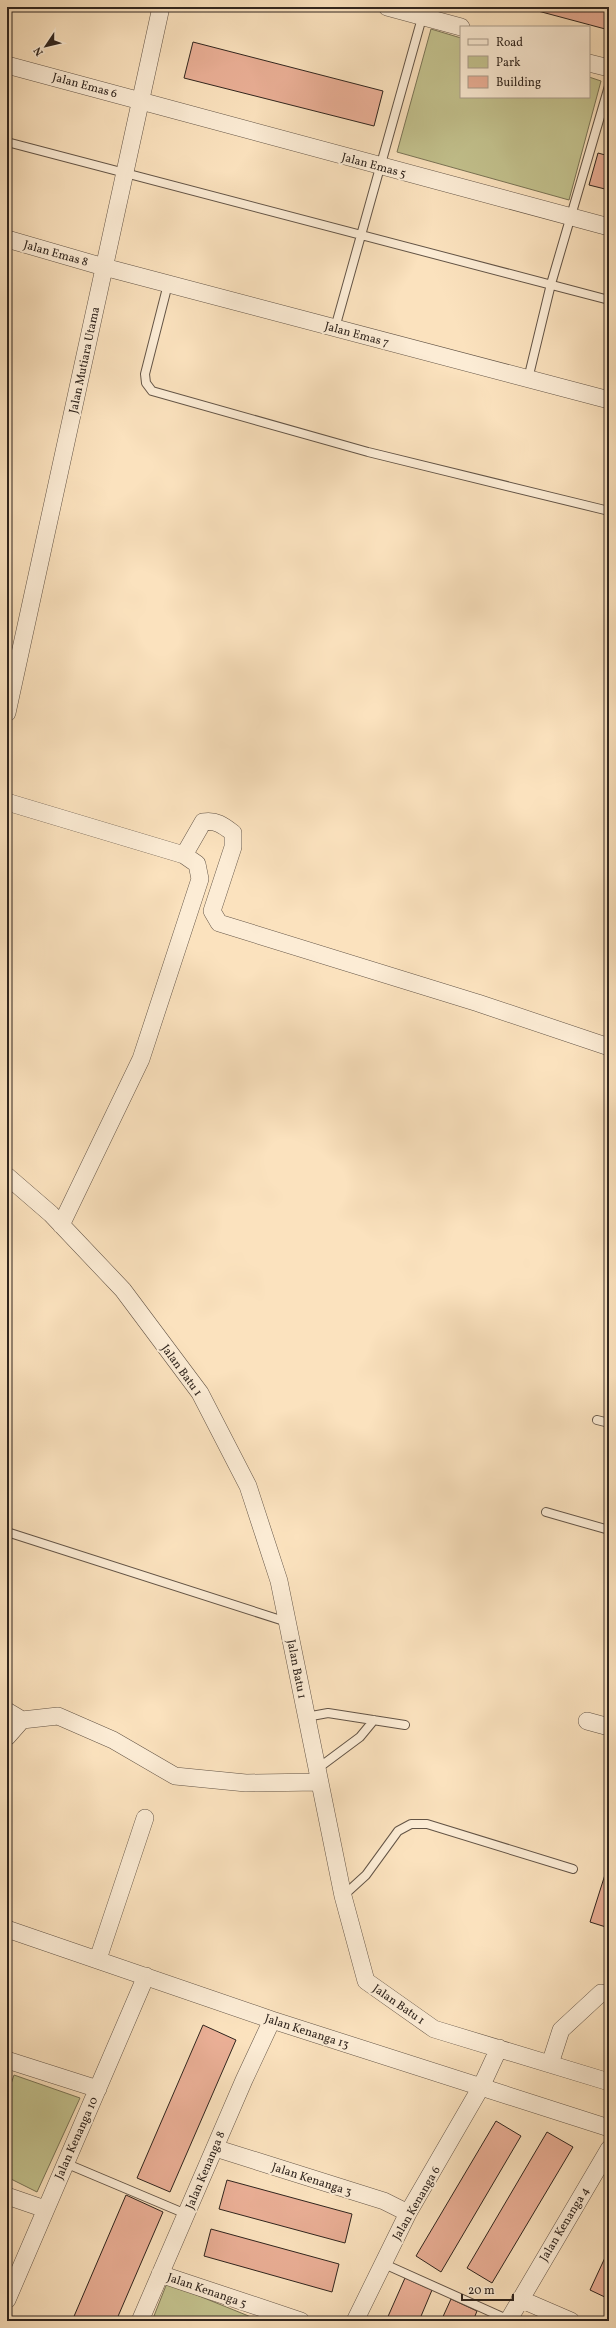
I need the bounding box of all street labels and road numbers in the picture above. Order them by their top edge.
street label: Jalan Emas 6 [51,70,119,102]
street label: Jalan Emas 5 [340,150,408,182]
street label: Jalan Emas 8 [22,237,90,271]
street label: Jalan Mutiara Utama [66,305,104,415]
street label: Jalan Emas 7 [323,319,391,351]
street label: Jalan Batu 1 [157,1341,205,1400]
street label: Jalan Batu 1 [282,1638,310,1700]
street label: Jalan Batu 1 [369,1981,428,2029]
street label: Jalan Kenanga 13 [262,2011,351,2053]
street label: Jalan Kenanga 10 [51,2094,102,2182]
street label: Jalan Kenanga 8 [182,2129,230,2212]
street label: Jalan Kenanga 3 [270,2159,354,2200]
street label: Jalan Kenanga 6 [389,2163,445,2244]
street label: Jalan Kenanga 4 [536,2184,593,2265]
street label: Jalan Kenanga 5 [165,2270,249,2312]

